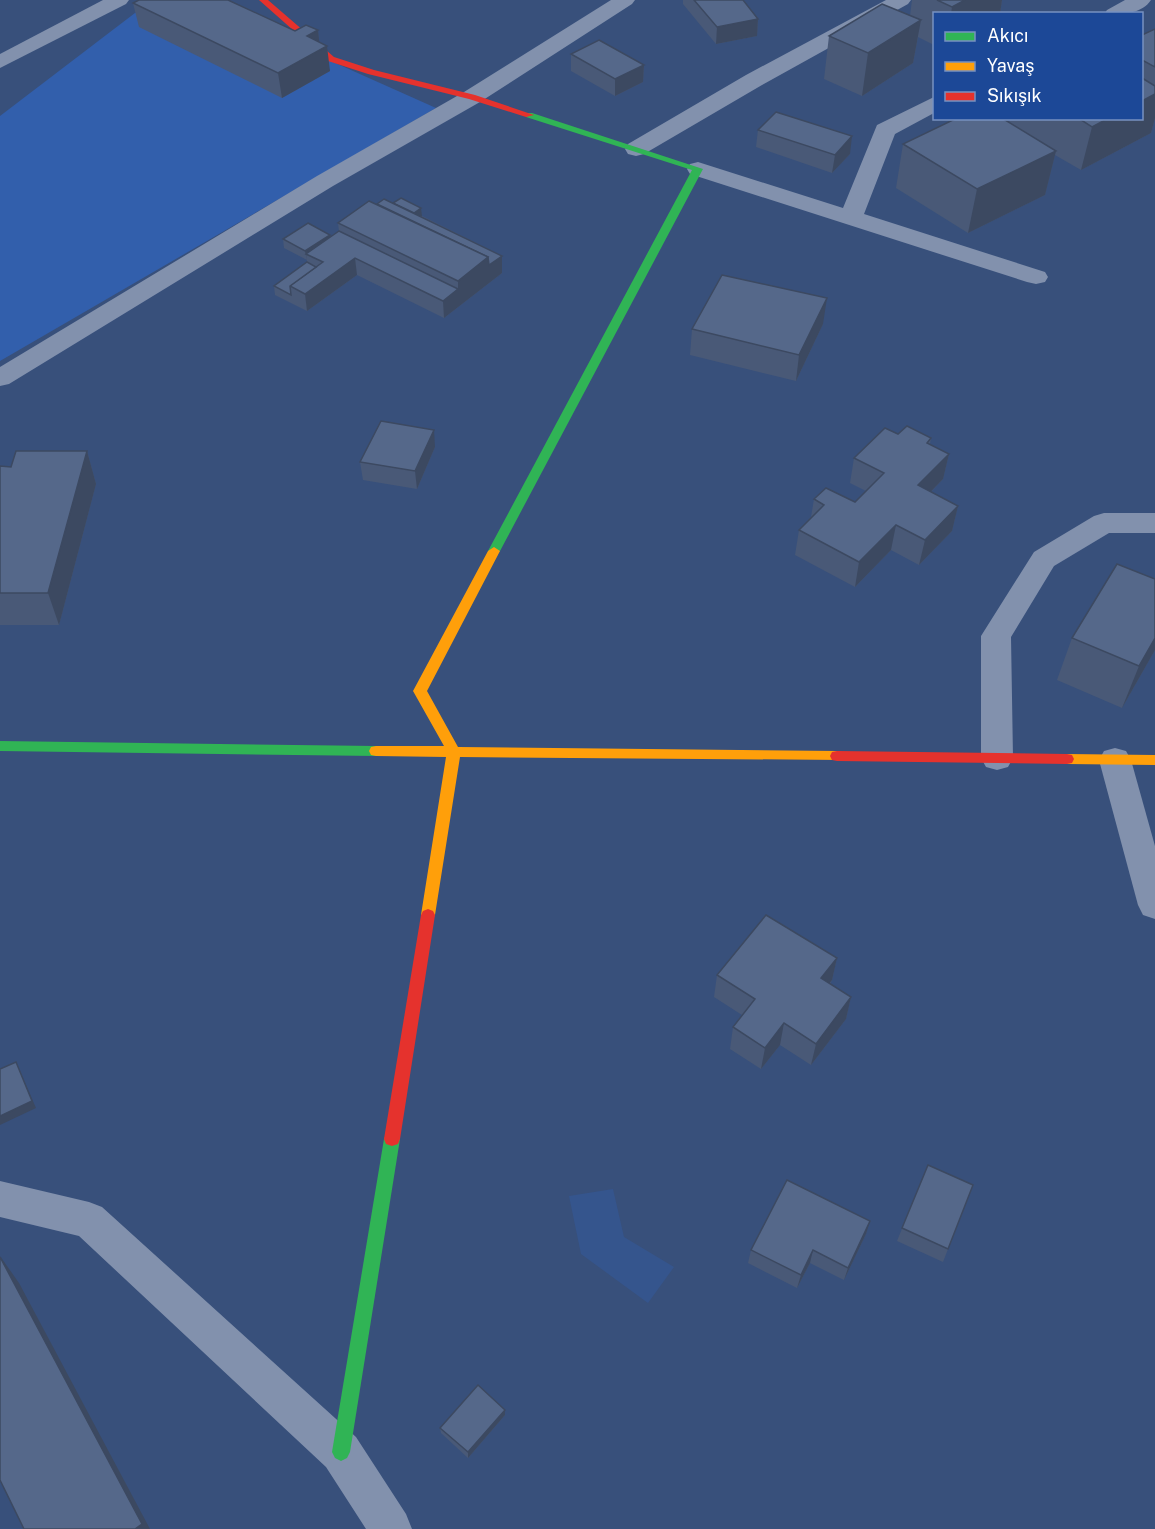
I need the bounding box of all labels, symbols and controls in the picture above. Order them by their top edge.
legend [933,12,1143,120]
text: Akıcı [987,25,1028,46]
text: Yavaş [987,55,1034,76]
text: Sıkışık [987,85,1042,106]

